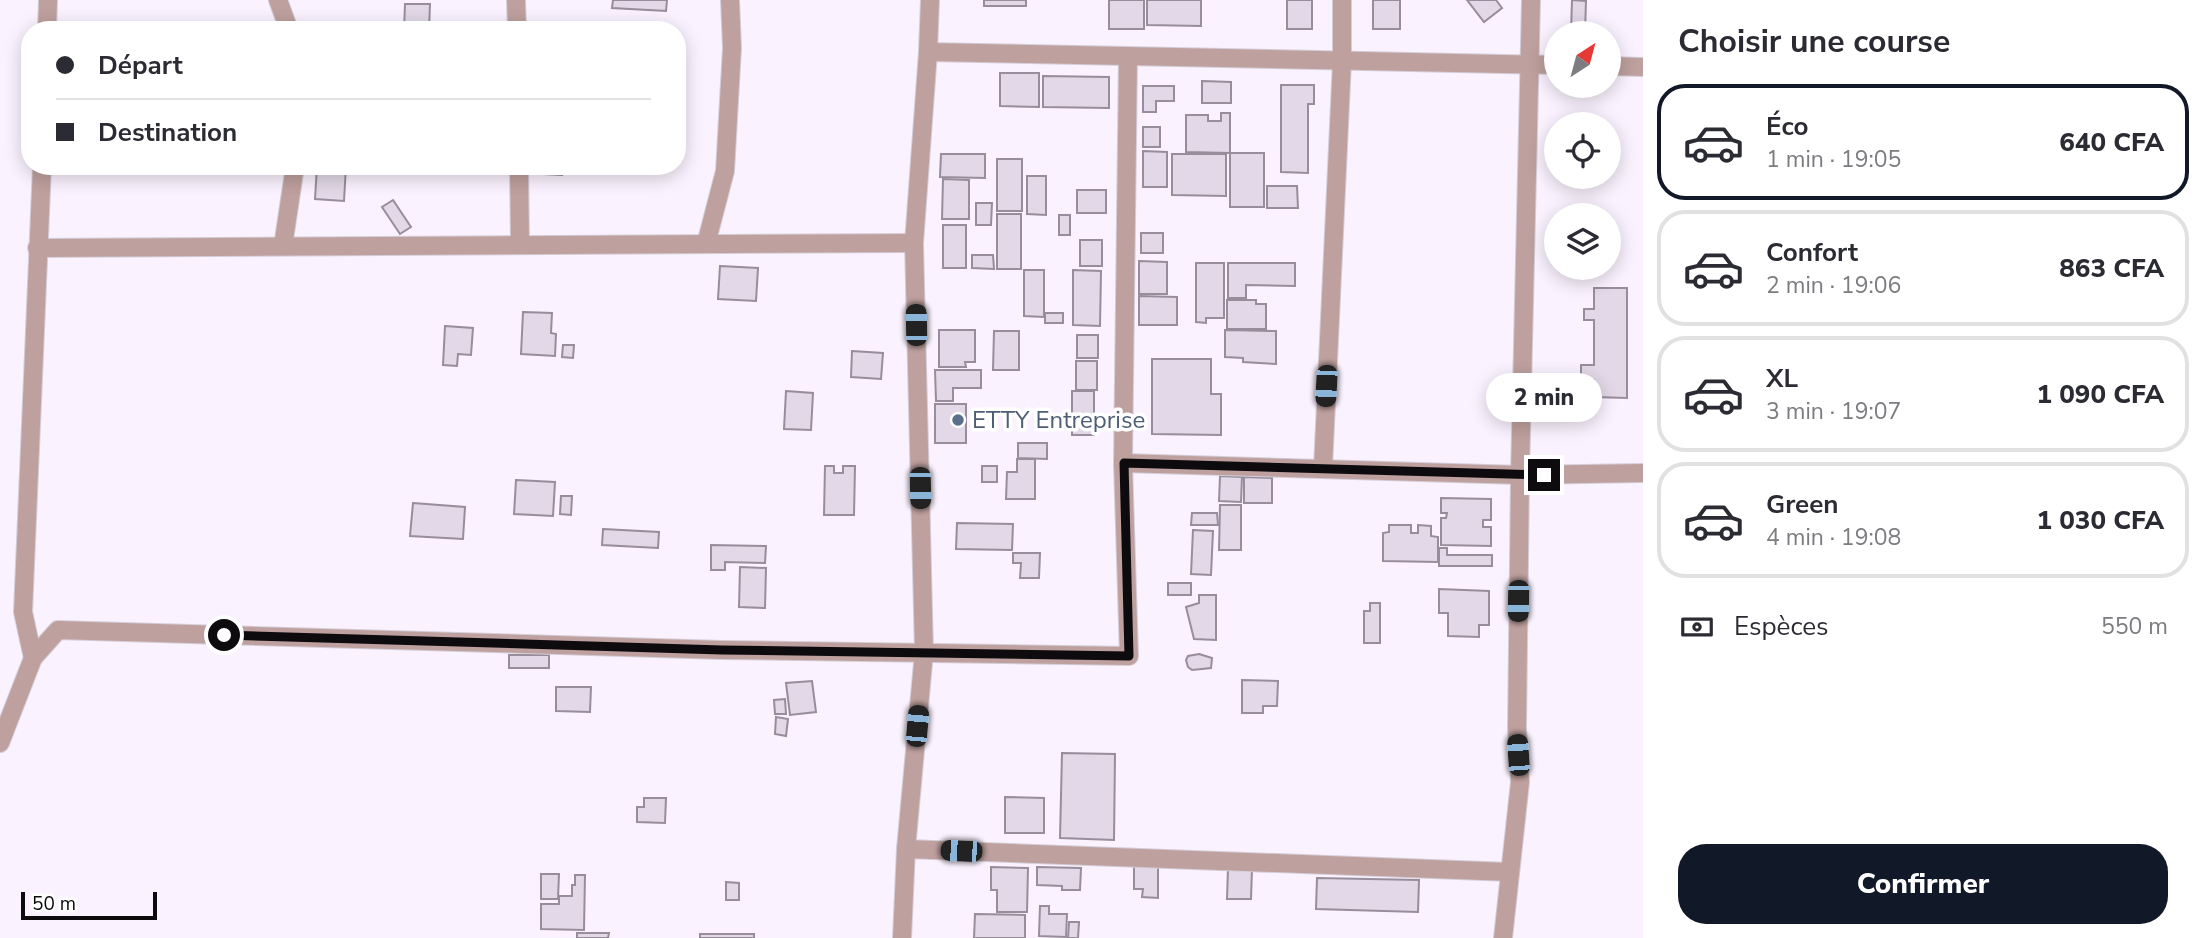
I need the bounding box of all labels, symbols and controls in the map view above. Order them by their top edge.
text: Choisir une course [1678,20,1950,63]
north arrow [1544,21,1620,98]
map controls [1544,21,1621,280]
text: Départ [98,48,183,83]
text: Éco [1766,109,1808,144]
icon: car [1682,111,1745,174]
button: locate [1544,112,1621,189]
text: Destination [98,115,237,150]
text: 640 CFA [2059,125,2164,160]
text: 1 min · 19:05 [1766,144,1901,175]
button: layers [1544,203,1621,280]
text: Confort [1766,235,1858,270]
icon: car [1682,237,1745,300]
text: 863 CFA [2059,251,2164,286]
text: 2 min · 19:06 [1766,270,1901,301]
car [906,304,927,346]
text: XL [1766,361,1798,396]
icon: car [1682,363,1745,426]
car [1315,364,1338,408]
callout: 2 min [1486,374,1602,422]
text: 1 090 CFA [2036,377,2164,412]
text: 2 min [1514,382,1574,413]
text: 3 min · 19:07 [1766,396,1901,427]
place label: ETTY Entreprise [972,404,1145,436]
marker: ETTY Entreprise [950,412,966,428]
route end [1528,459,1560,491]
car [910,467,931,509]
text: Green [1766,487,1839,522]
icon: car [1682,489,1745,552]
text: 1 030 CFA [2036,503,2164,538]
text: 4 min · 19:08 [1766,522,1901,553]
car [1508,580,1529,622]
icon: cash [1678,608,1716,646]
text: Espèces [1734,609,1829,644]
text: 550 m [2101,611,2168,642]
route start [208,619,240,651]
car [905,704,930,748]
car [1507,733,1530,777]
car [940,840,983,862]
button: Confirmer [1678,844,2168,924]
scale bar [21,889,158,921]
text: 50 m [32,891,76,917]

